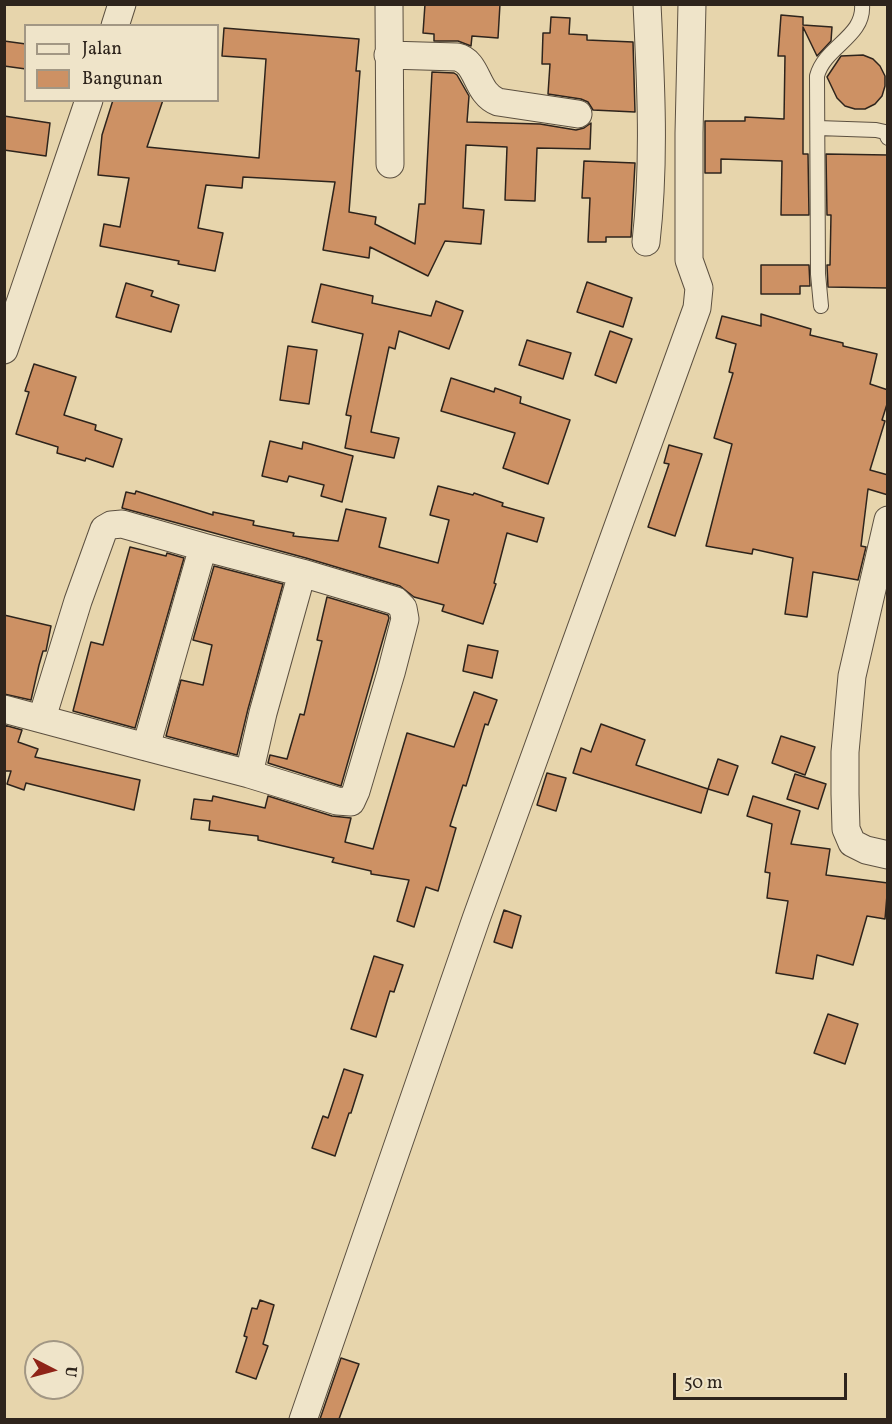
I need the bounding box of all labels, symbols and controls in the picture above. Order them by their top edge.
legend [24,24,219,102]
text: Jalan [82,37,122,62]
text: Bangunan [82,67,163,92]
north arrow [24,1340,84,1400]
scale bar [676,1361,850,1399]
text: U [58,1365,81,1378]
text: 50 m [684,1371,723,1396]

